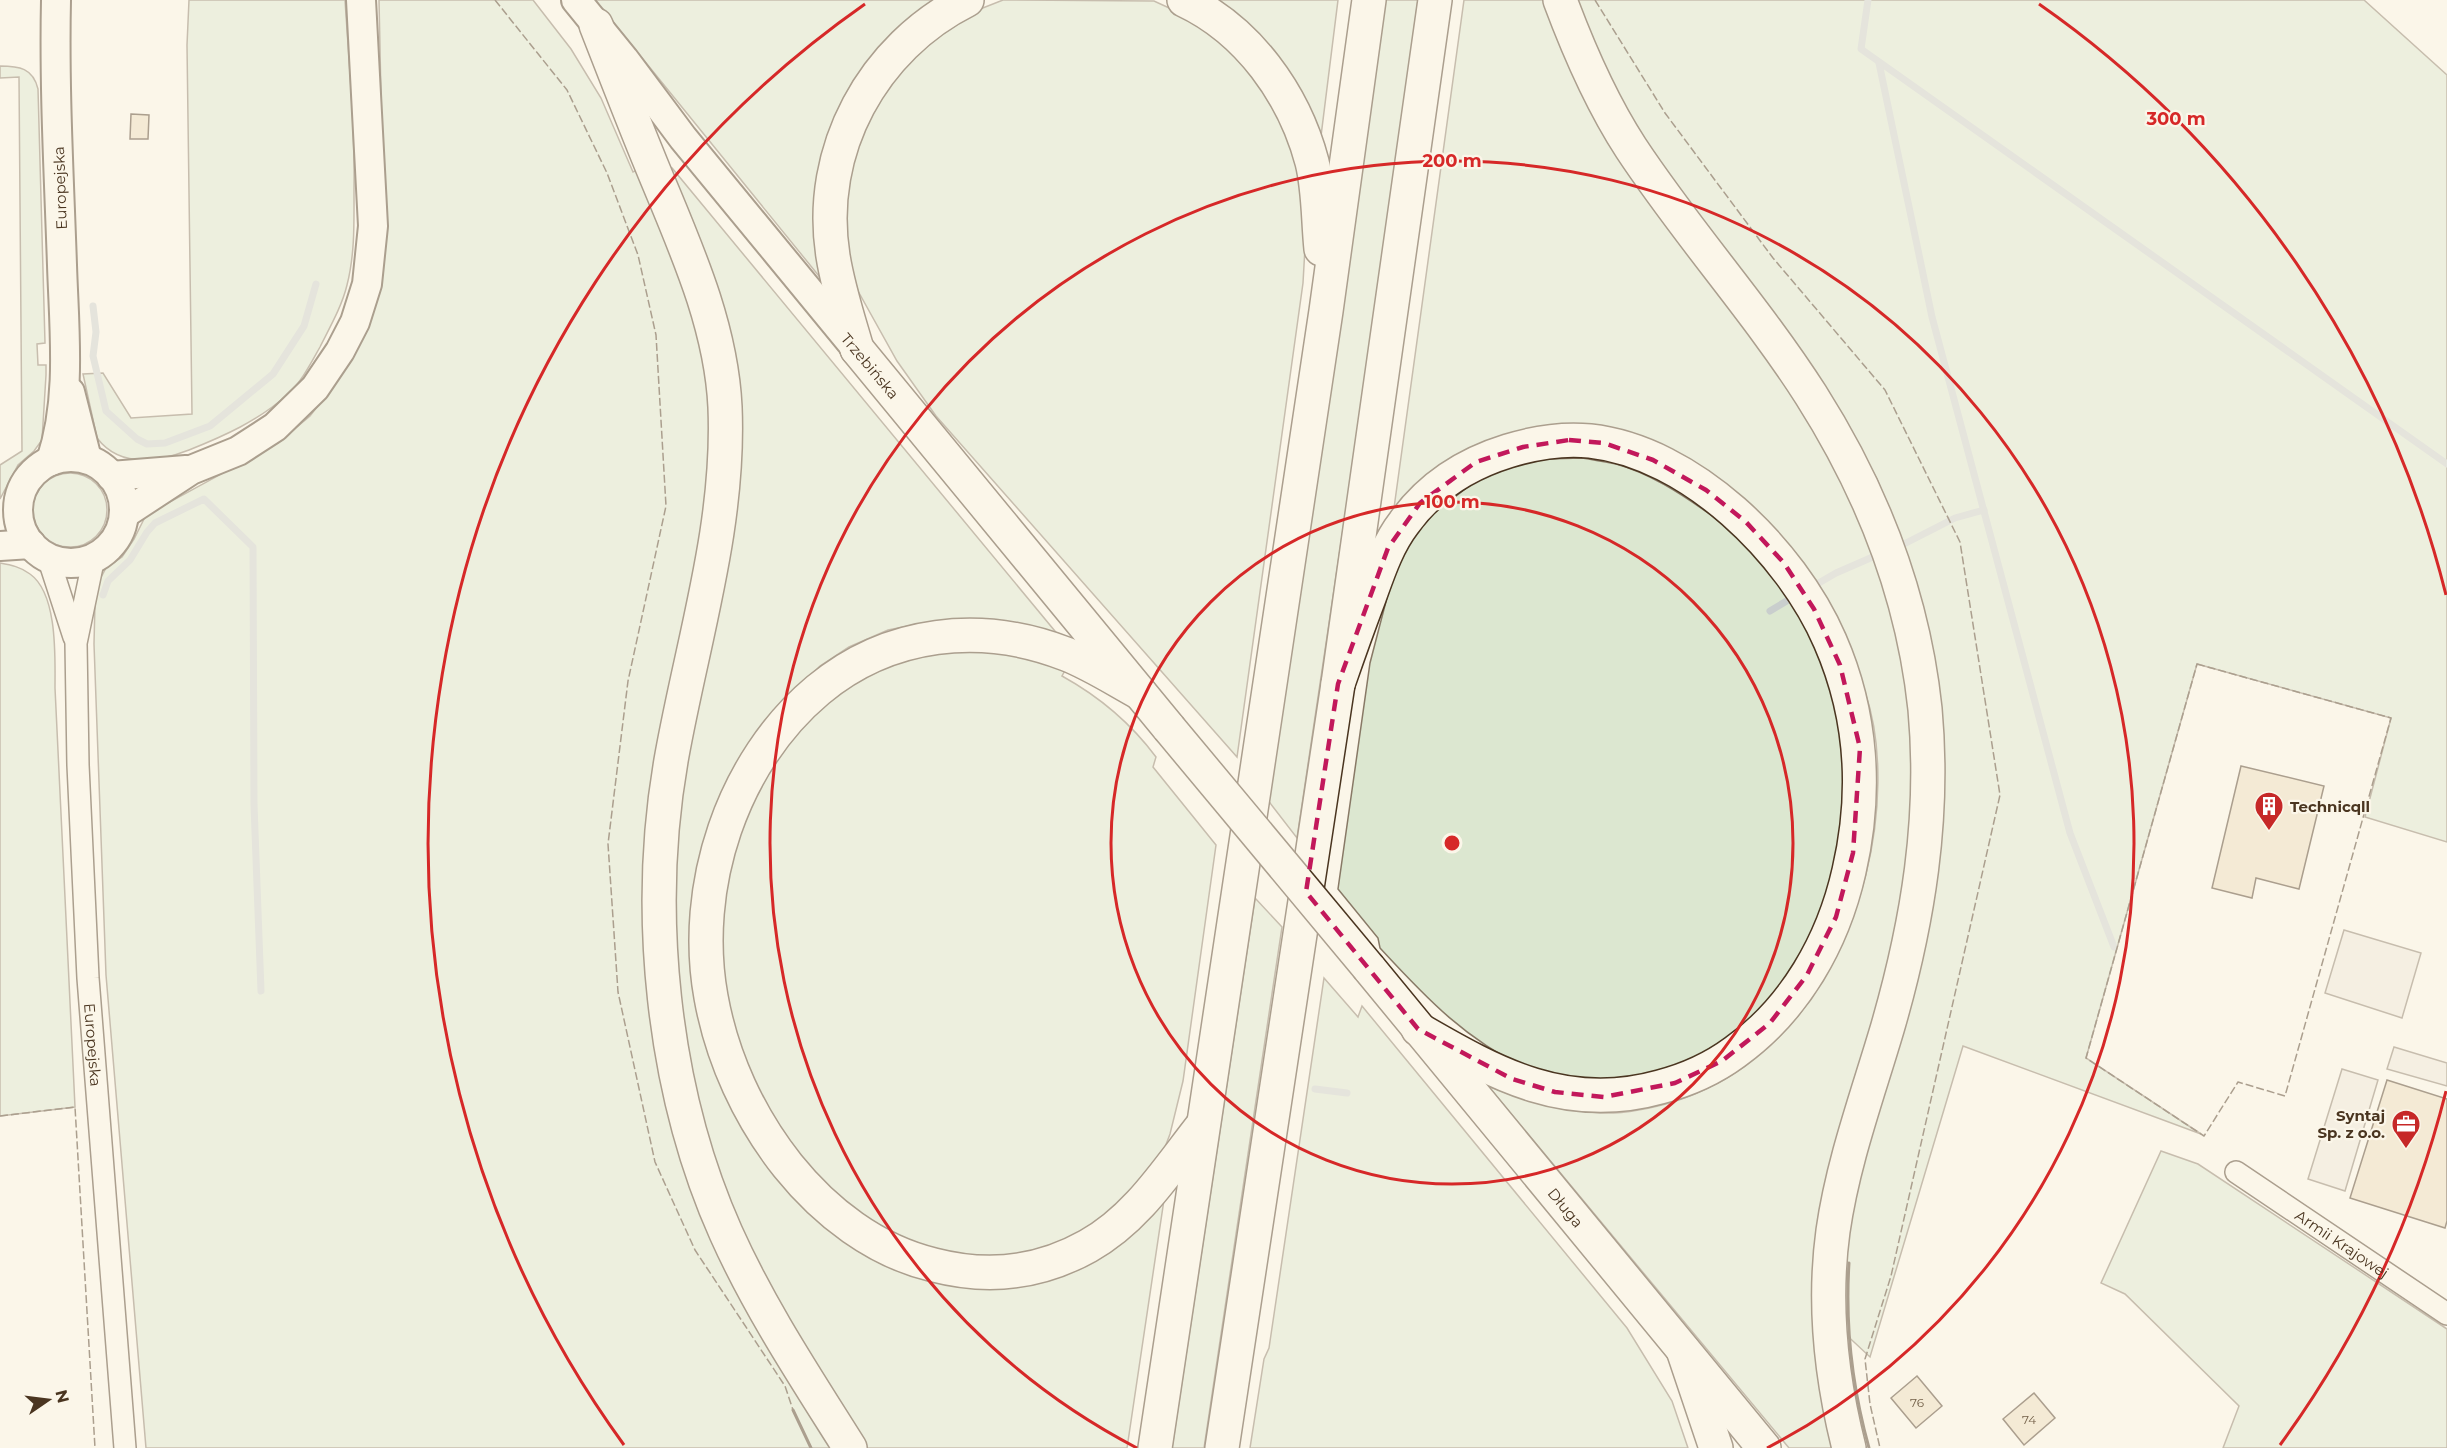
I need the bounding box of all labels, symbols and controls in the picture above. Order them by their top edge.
text: 300 m [2145,108,2206,130]
street label: Europejska [49,146,71,230]
text: 200 m [1422,150,1482,172]
street label: Trzebińska [837,329,903,403]
text: 100 m [1424,491,1480,513]
building icon: Technicqll [2253,790,2285,832]
place label: Technicqll [2290,797,2370,816]
centre of rings [1442,833,1462,853]
street label: Europejska [81,1002,106,1087]
place label: Syntaj Sp. z o.o. [2317,1106,2385,1142]
office icon: Syntaj Sp. z o.o. [2390,1108,2422,1150]
street label: Długa [1544,1184,1588,1231]
street label: Armii Krajowej [2292,1205,2393,1282]
north arrow [18,1370,78,1430]
text: N [51,1388,73,1405]
house number: 76 [1910,1395,1924,1410]
house number: 74 [2022,1412,2036,1427]

